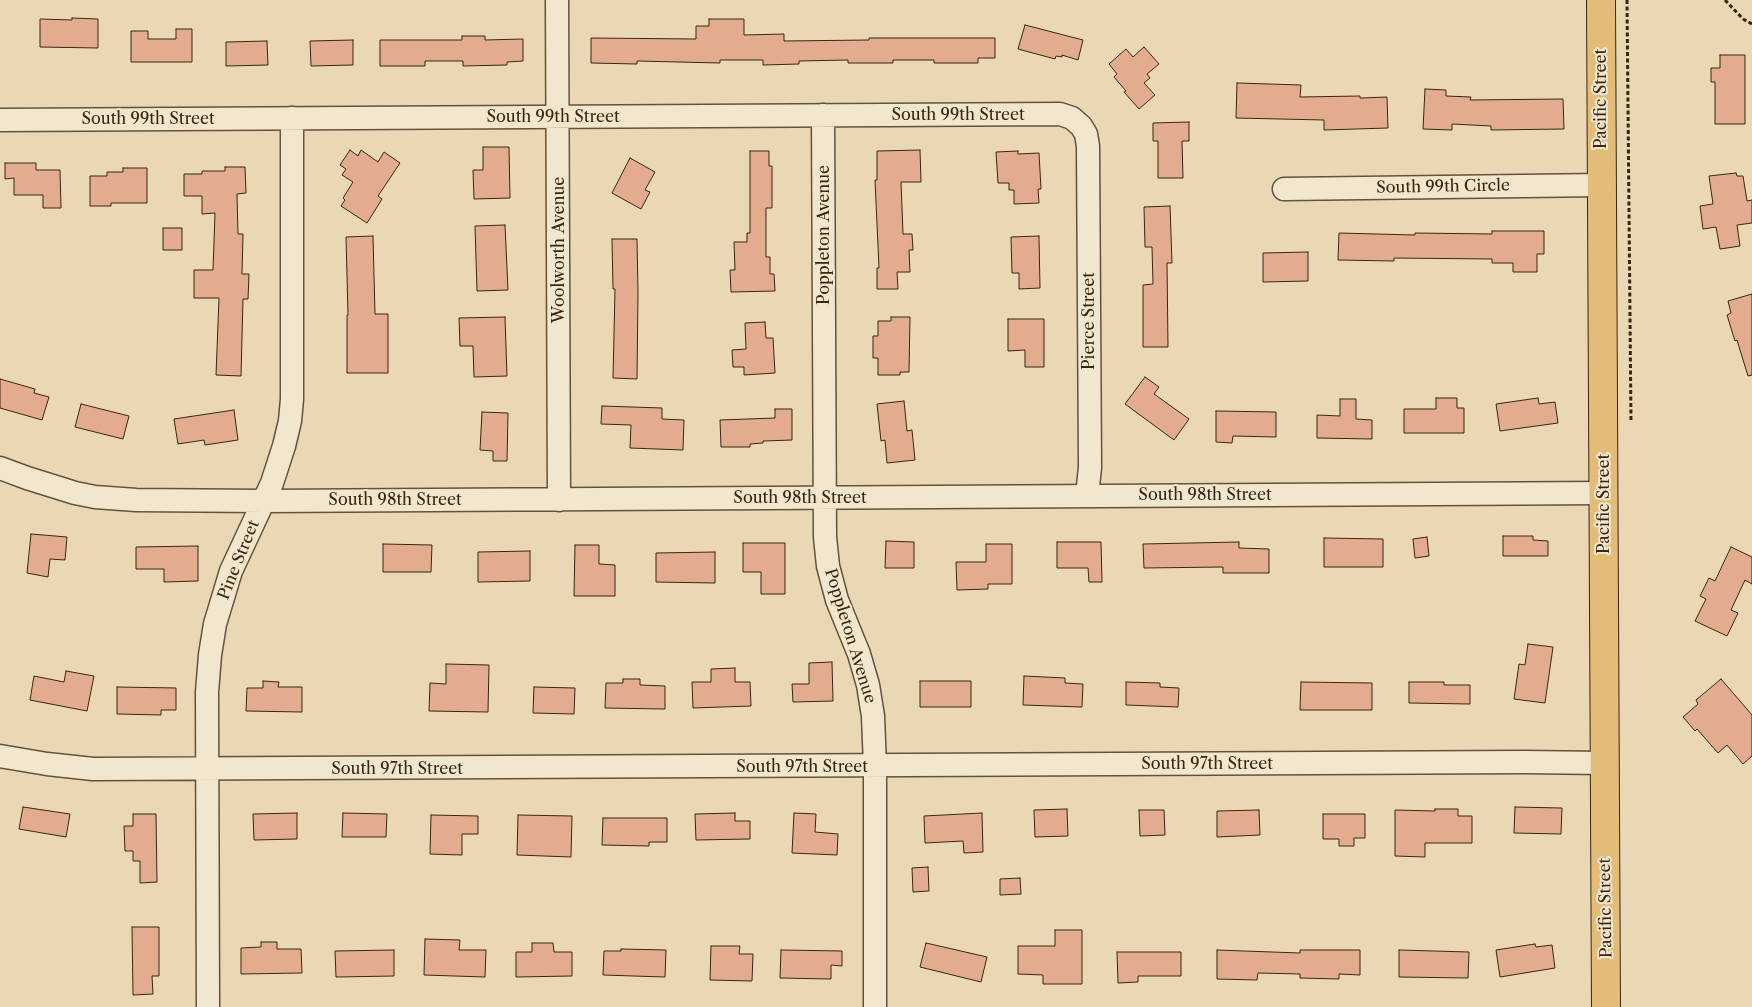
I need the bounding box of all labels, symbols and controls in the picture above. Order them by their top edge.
street label: Pacific Street [1591,49,1611,149]
street label: South 99th Street [891,105,1025,125]
street label: South 99th Street [486,107,620,127]
street label: South 99th Street [81,109,215,129]
street label: Poppleton Avenue [814,165,834,305]
street label: South 99th Circle [1376,176,1510,198]
street label: Woolworth Avenue [549,177,569,323]
street label: Pierce Street [1079,272,1099,370]
street label: Pacific Street [1594,454,1614,554]
street label: South 98th Street [1138,485,1272,505]
street label: South 98th Street [733,488,867,508]
street label: South 98th Street [328,490,462,510]
street label: Pine Street [214,517,264,603]
street label: Poppleton Avenue [820,566,880,706]
street label: South 97th Street [1141,754,1273,774]
street label: South 97th Street [736,757,868,777]
street label: South 97th Street [331,759,463,779]
street label: Pacific Street [1596,858,1616,958]

